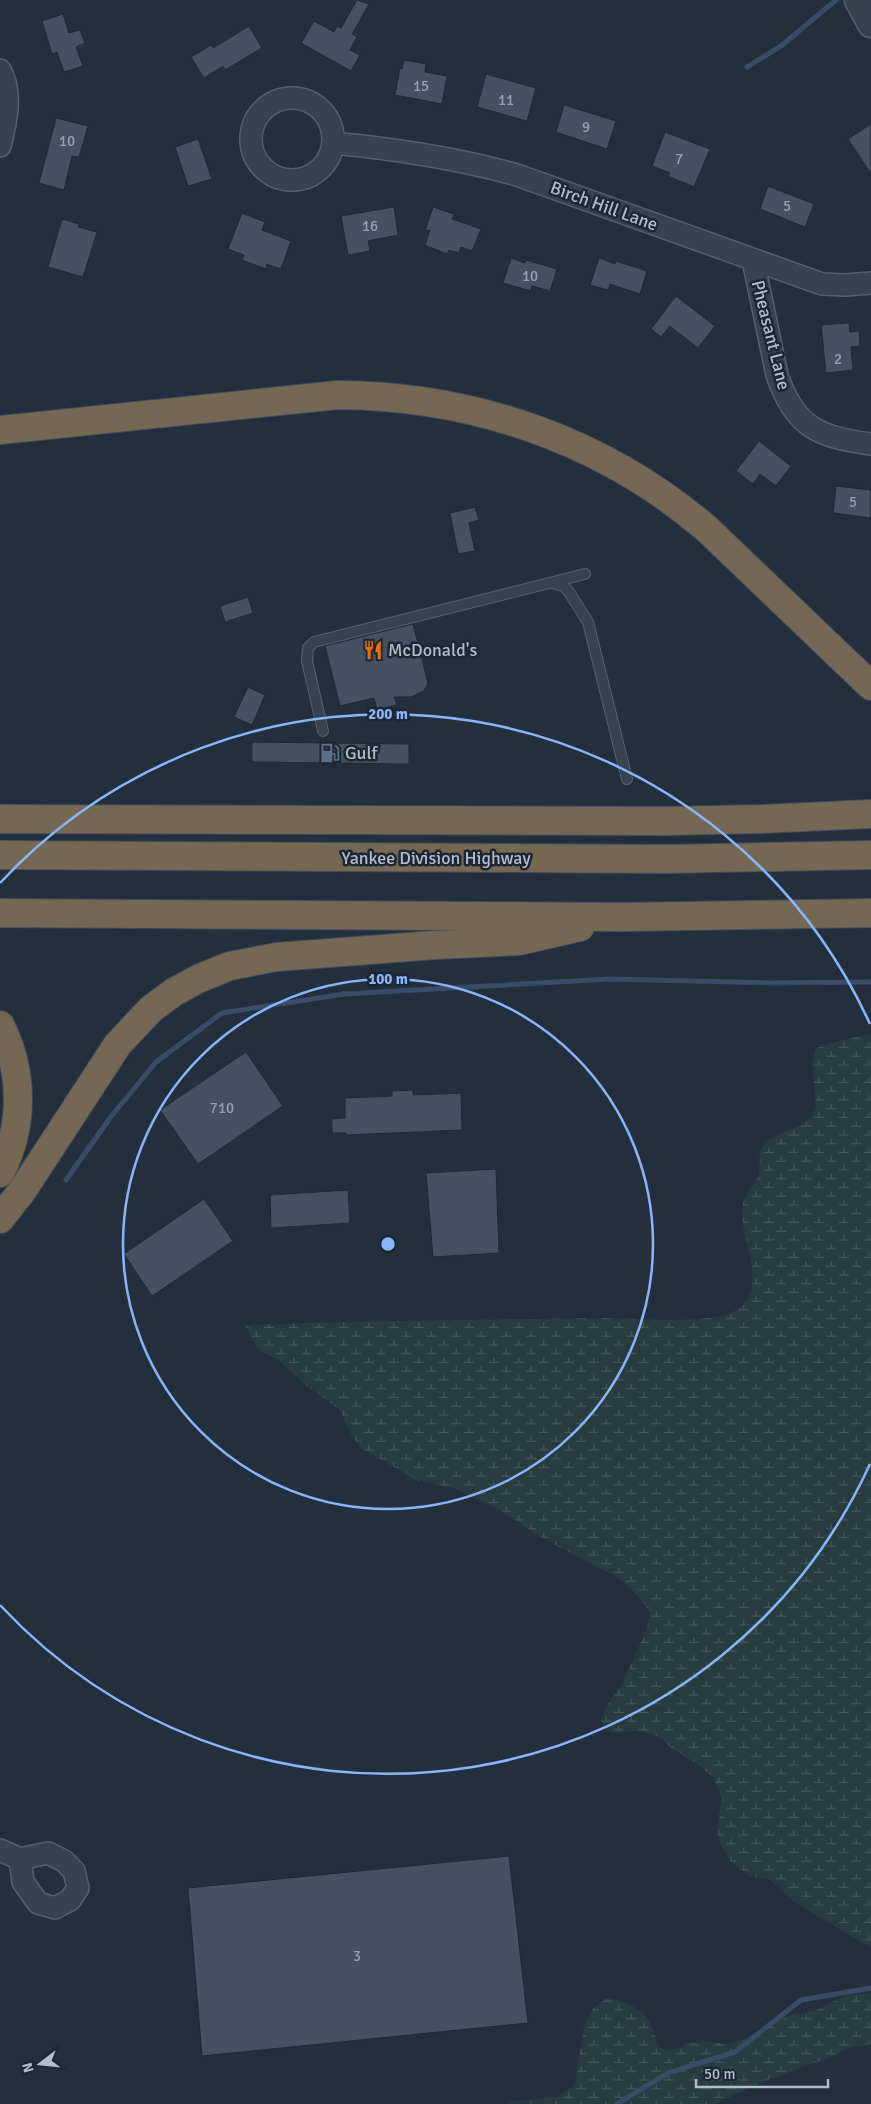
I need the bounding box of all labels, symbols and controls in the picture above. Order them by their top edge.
house number: 15 [413,77,429,95]
house number: 11 [498,91,514,109]
house number: 9 [582,118,590,136]
house number: 10 [59,132,75,150]
house number: 7 [675,150,683,168]
street label: Birch Hill Lane [547,176,661,236]
house number: 5 [783,197,791,215]
house number: 16 [362,217,378,235]
house number: 10 [522,267,538,285]
street label: Pheasant Lane [747,278,795,392]
house number: 2 [834,350,842,368]
house number: 5 [849,493,857,511]
restaurant icon: McDonald's [362,639,384,661]
place label: McDonald's [388,639,477,661]
text: 200 m [368,705,408,723]
fuel station icon: Gulf [319,742,341,764]
place label: Gulf [345,742,379,764]
street label: Yankee Division Highway [341,847,531,869]
text: 100 m [368,970,408,988]
house number: 710 [210,1099,234,1117]
centre of rings [379,1235,397,1253]
house number: 3 [353,1947,361,1965]
north arrow [15,2039,65,2089]
scale bar [696,2056,828,2088]
text: N [18,2060,37,2074]
text: 50 m [704,2065,735,2083]

